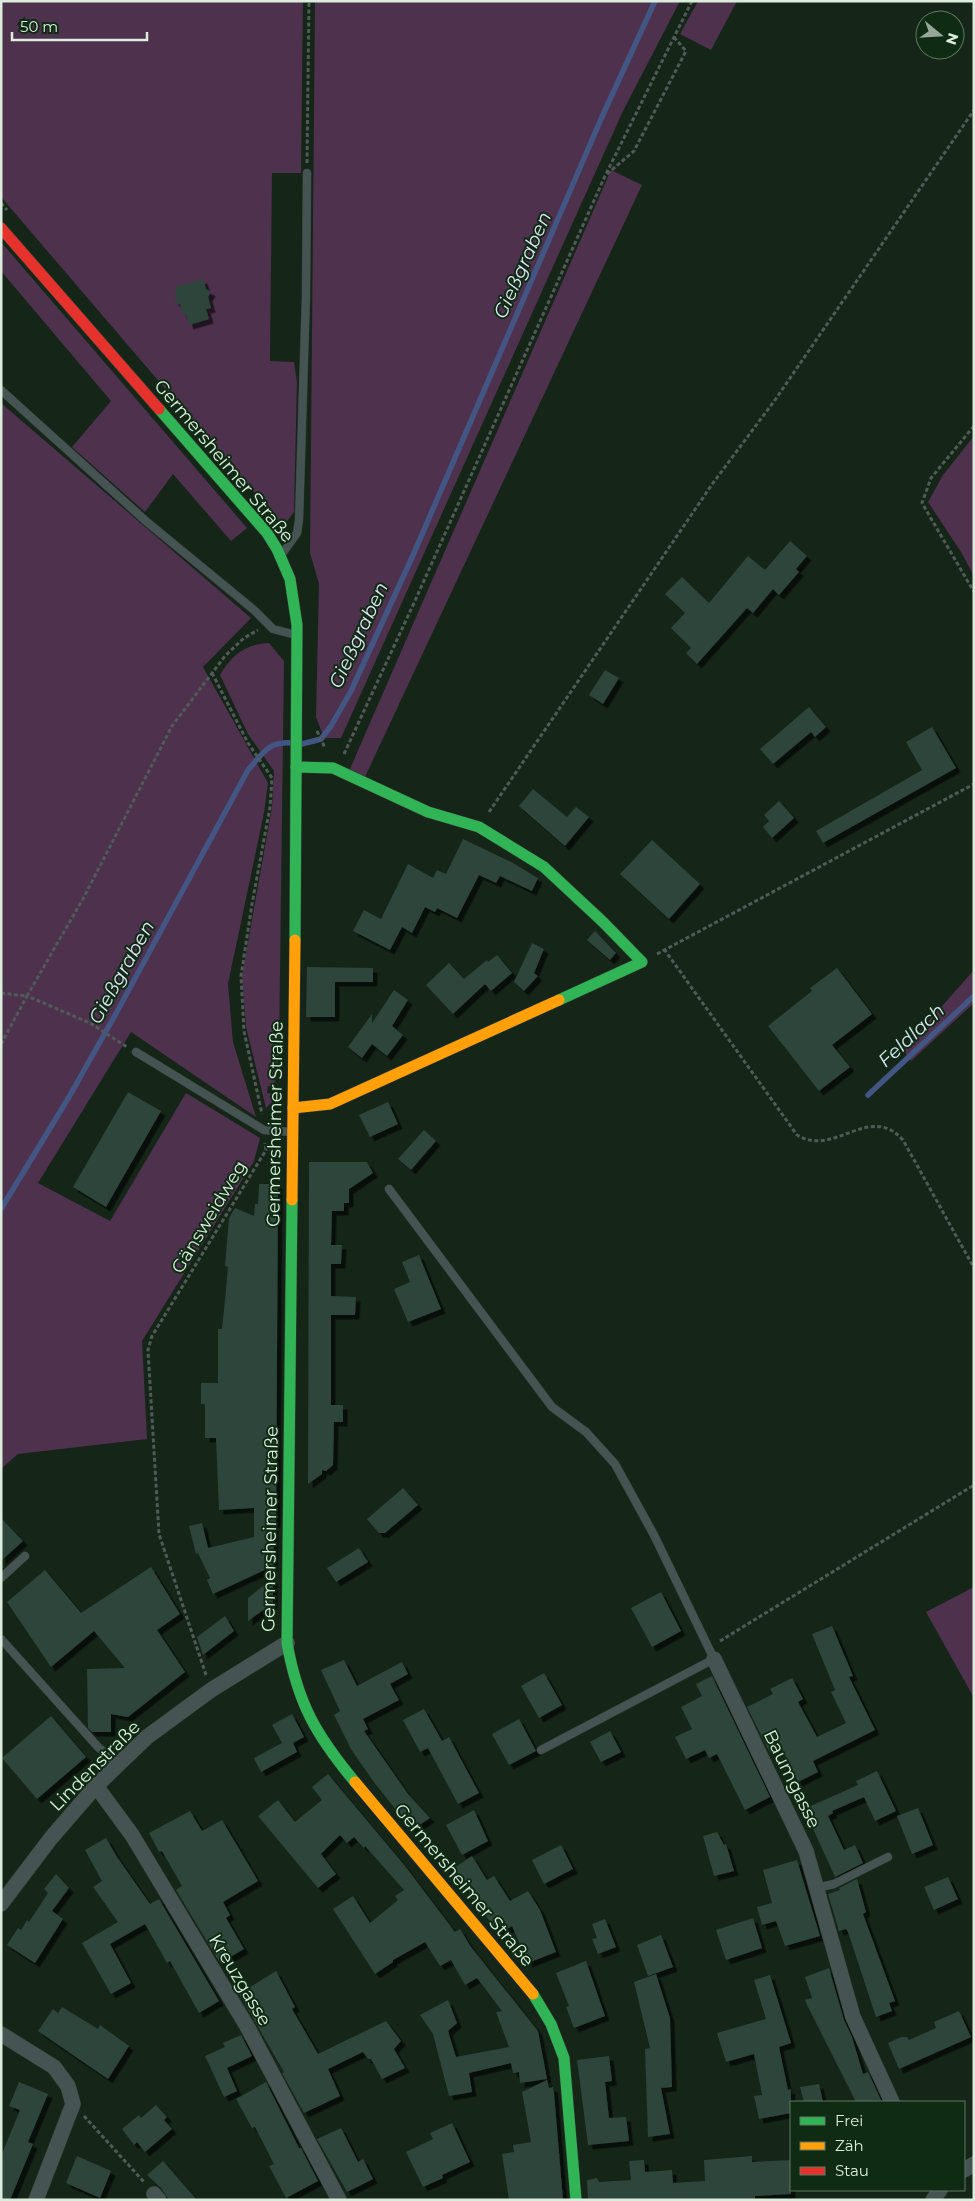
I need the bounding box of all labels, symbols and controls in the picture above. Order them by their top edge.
scale bar [12,10,148,42]
north arrow [915,10,965,60]
text: 50 m [20,17,58,36]
text: N [942,31,963,47]
water label: Gießgraben [489,208,556,322]
street label: Germersheimer Straße [149,375,299,547]
water label: Gießgraben [324,578,393,692]
water label: Gießgraben [84,917,159,1028]
water label: Feldlach [873,999,949,1072]
street label: Germersheimer Straße [262,1021,288,1227]
street label: Gänsweidweg [167,1157,251,1277]
street label: Germersheimer Straße [257,1426,283,1632]
street label: Lindenstraße [45,1716,145,1816]
street label: Baumgasse [759,1726,825,1832]
street label: Germersheimer Straße [389,1799,539,1971]
street label: Kreuzgasse [204,1930,276,2030]
legend [790,2101,965,2191]
text: Frei [835,2111,863,2130]
text: Zäh [835,2136,864,2155]
text: Stau [835,2161,869,2180]

